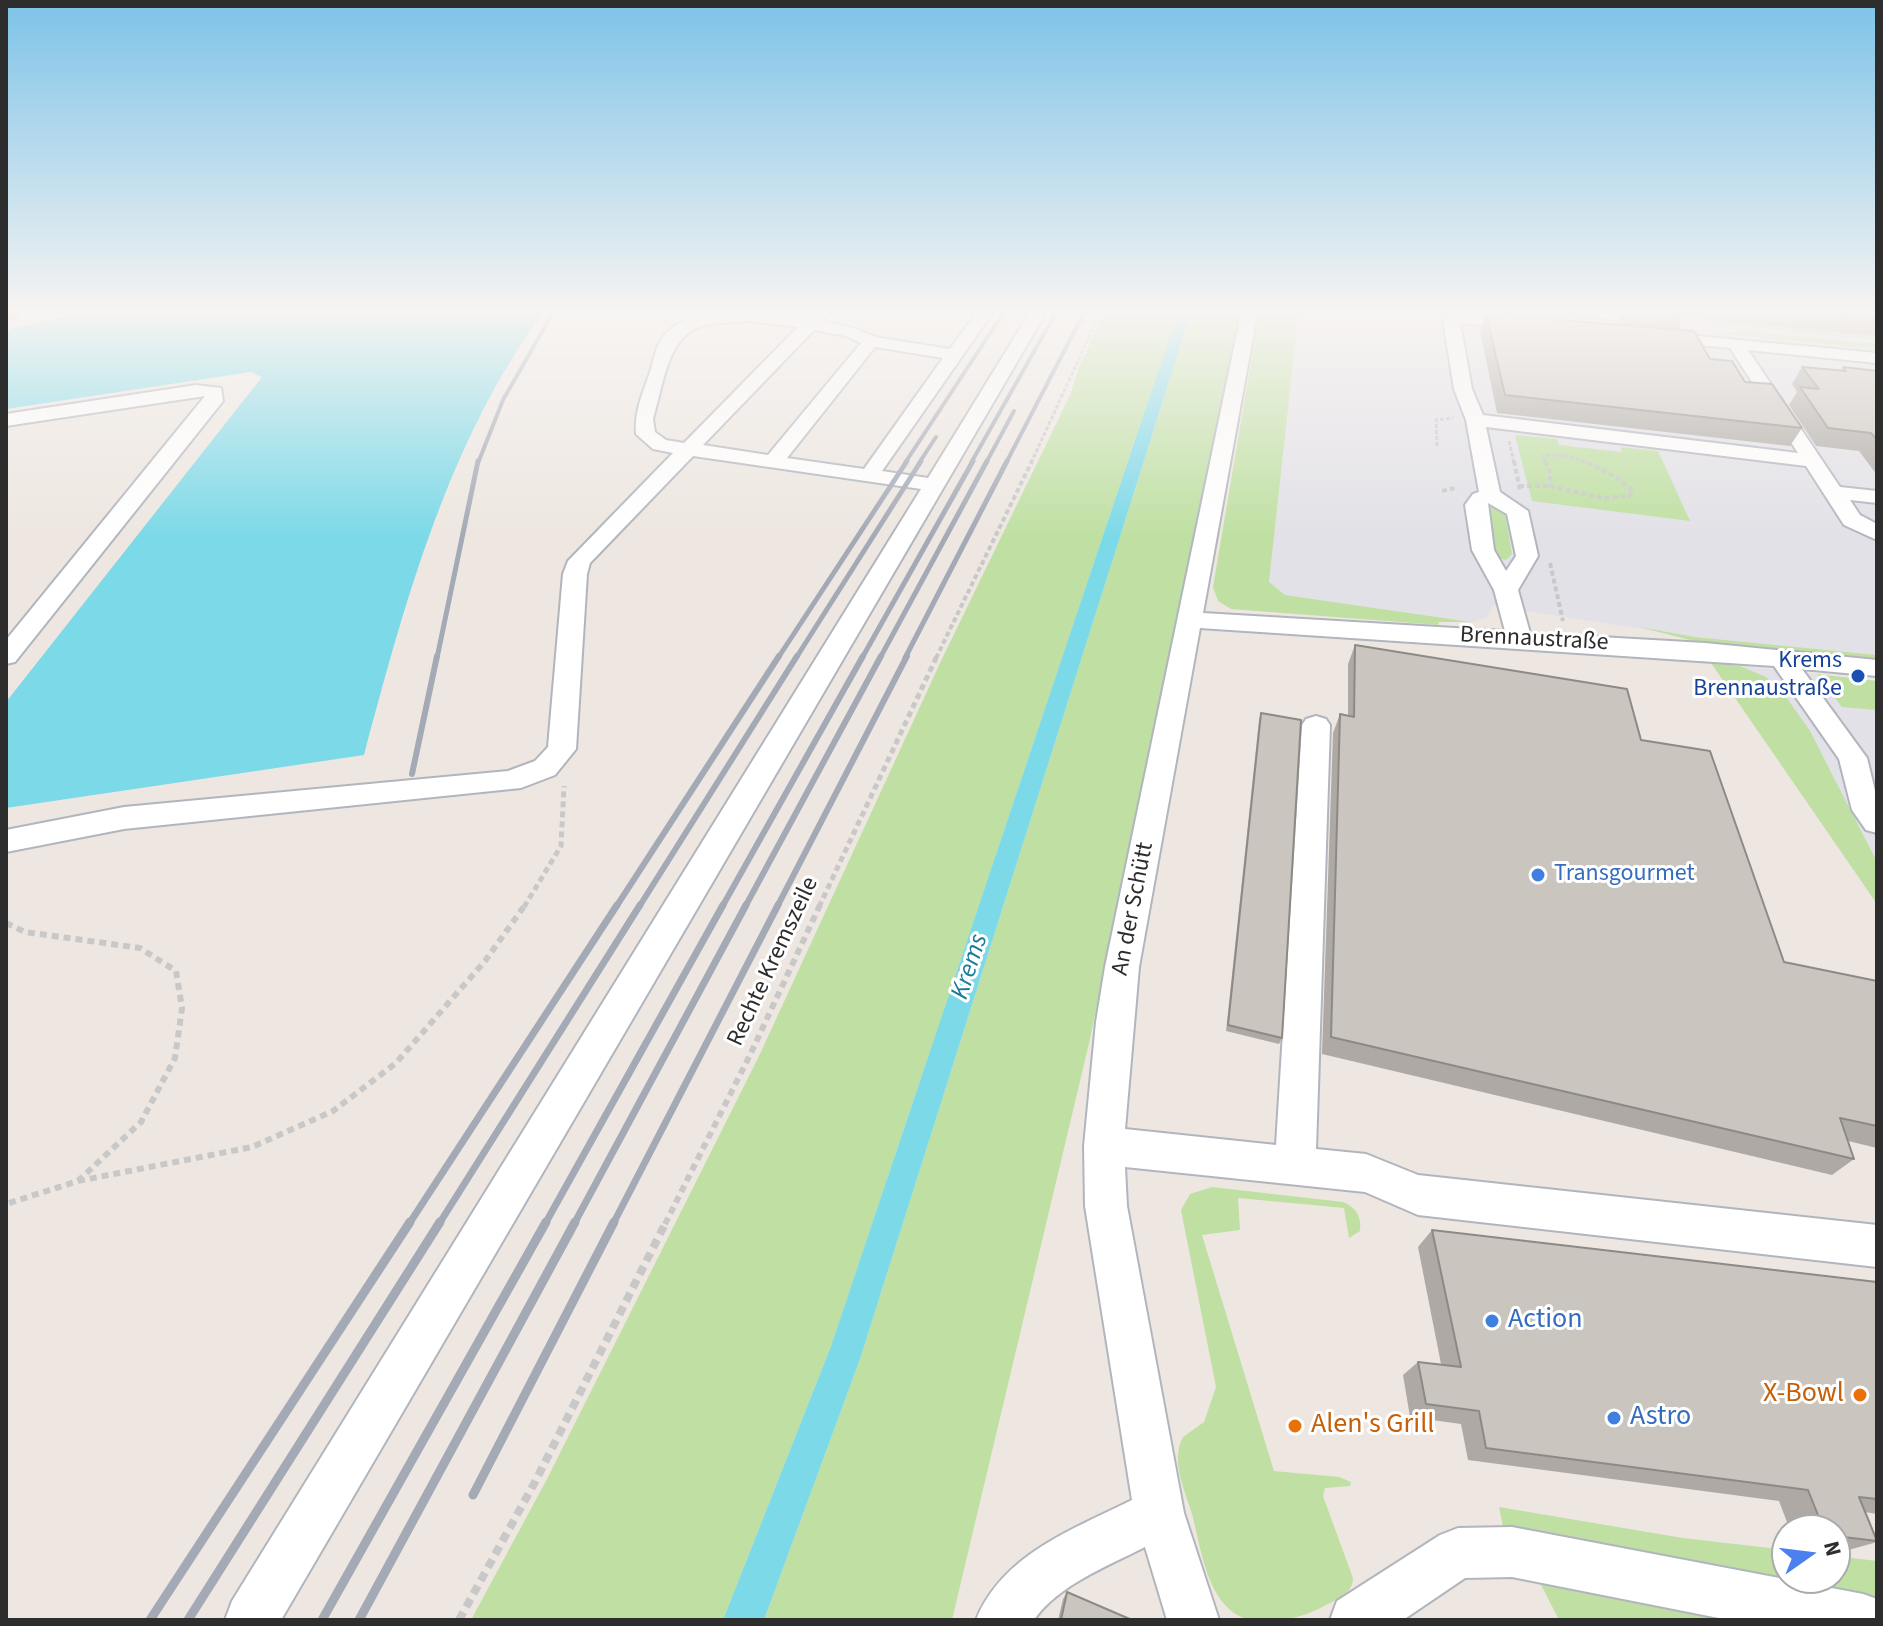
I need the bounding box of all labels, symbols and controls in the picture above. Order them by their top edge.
street label: Brennaustraße [1459,622,1609,658]
place label: Krems Brennaustraße [1693,648,1842,704]
marker: Krems Brennaustraße [1849,667,1867,685]
street label: An der Schütt [1107,840,1161,978]
place label: Transgourmet [1554,861,1695,889]
marker: Transgourmet [1529,866,1547,884]
street label: Rechte Kremszeile [722,873,826,1051]
water label: Krems [946,930,996,1004]
place label: Action [1508,1304,1583,1338]
marker: Action [1483,1312,1501,1330]
place label: X-Bowl [1763,1378,1844,1412]
marker: X-Bowl [1851,1386,1869,1404]
place label: Astro [1630,1401,1691,1435]
place label: Alen's Grill [1311,1409,1434,1443]
marker: Astro [1605,1409,1623,1427]
marker: Alen's Grill [1286,1417,1304,1435]
north arrow [1771,1514,1851,1594]
text: N [1815,1538,1850,1560]

